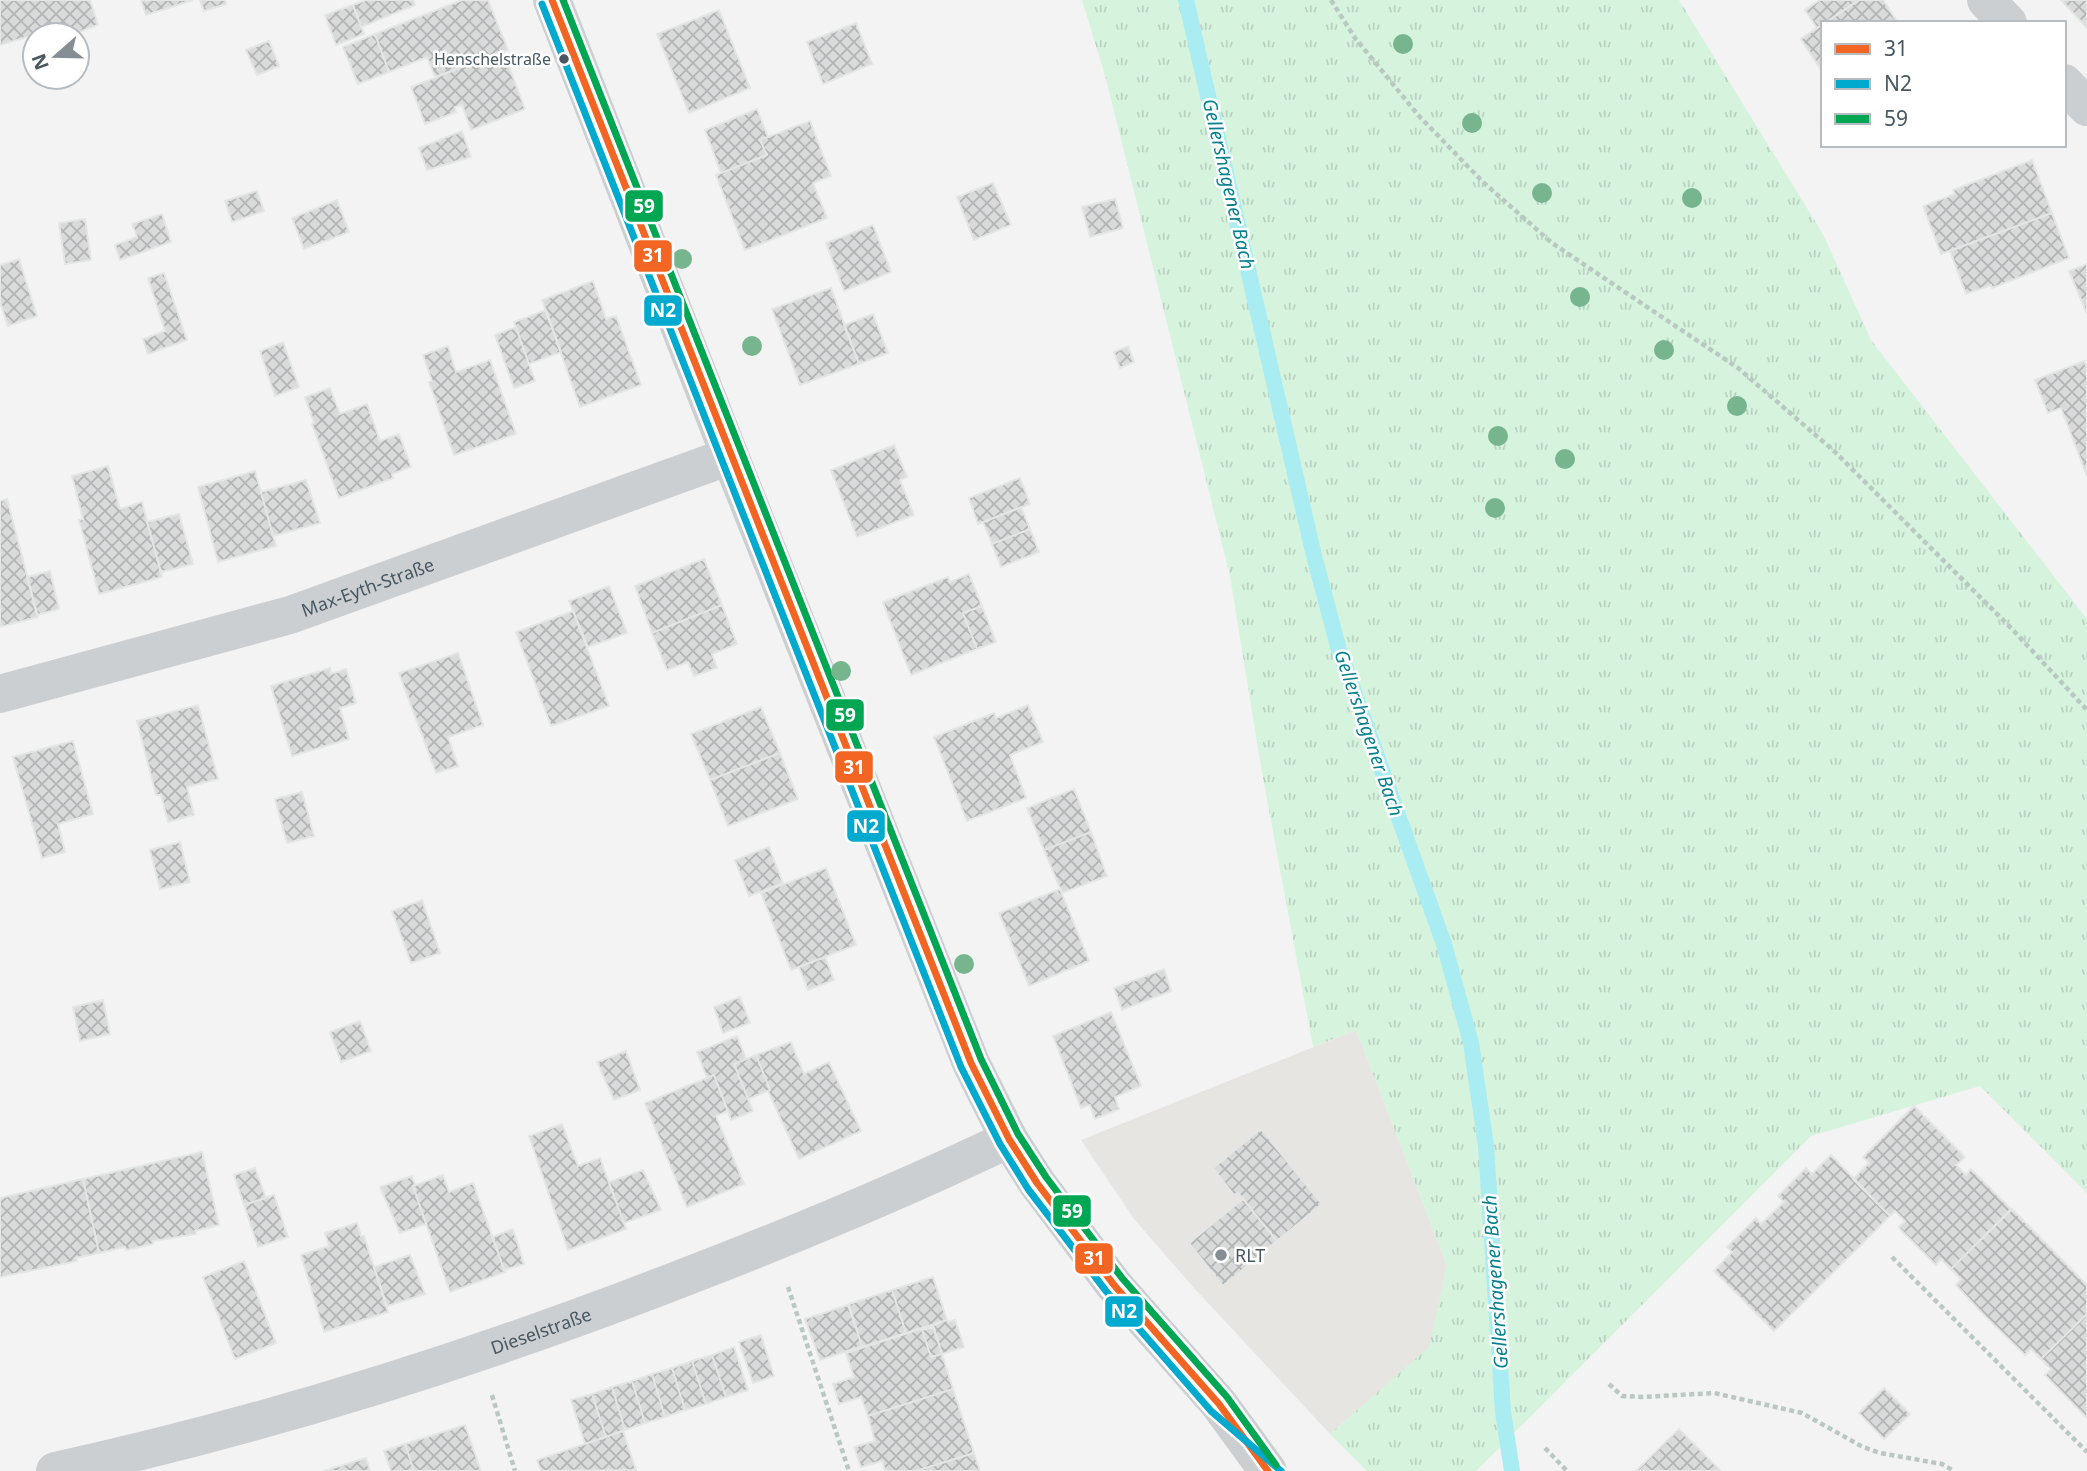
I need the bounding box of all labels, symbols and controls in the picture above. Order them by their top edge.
north arrow [21,21,91,91]
legend [1821,21,2066,147]
text: 31 [1884,34,1908,62]
place label: Henschelstraße [434,48,551,70]
text: N [25,50,55,74]
marker: Henschelstraße [557,52,571,66]
text: N2 [1884,69,1912,97]
water label: Gellershagener Bach [1197,96,1261,272]
text: 59 [1884,104,1908,132]
line badge: 59 [624,189,664,223]
text: 59 [633,193,655,219]
line badge: 31 [633,239,673,273]
text: 31 [642,242,664,268]
line badge: N2 [643,294,683,327]
text: N2 [650,297,676,323]
street label: Max-Eyth-Straße [298,552,437,622]
water label: Gellershagener Bach [1328,646,1410,820]
line badge: 59 [825,698,865,732]
text: 59 [834,702,856,728]
line badge: 31 [834,750,874,784]
text: 31 [843,754,865,780]
line badge: N2 [846,809,886,843]
text: N2 [853,813,879,839]
line badge: 59 [1052,1194,1092,1228]
water label: Gellershagener Bach [1476,1194,1514,1370]
text: 59 [1061,1198,1083,1224]
line badge: 31 [1074,1242,1114,1275]
place label: RLT [1235,1243,1265,1267]
text: 31 [1083,1245,1105,1271]
marker: RLT [1213,1247,1229,1263]
line badge: N2 [1104,1295,1144,1328]
text: N2 [1111,1298,1137,1324]
street label: Dieselstraße [487,1302,594,1359]

